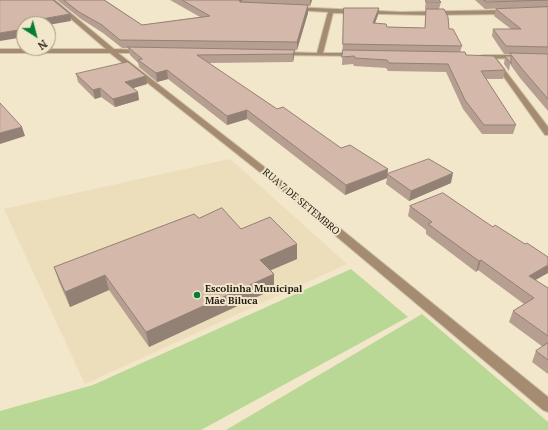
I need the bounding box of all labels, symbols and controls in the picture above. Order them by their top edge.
north arrow [16,16,56,56]
text: N [35,37,50,53]
street label: RUA 7 DE SETEMBRO [260,166,342,238]
place label: Escolinha Municipal Mãe Biluca [205,283,302,306]
marker: Escolinha Municipal Mãe Biluca [192,290,202,300]

